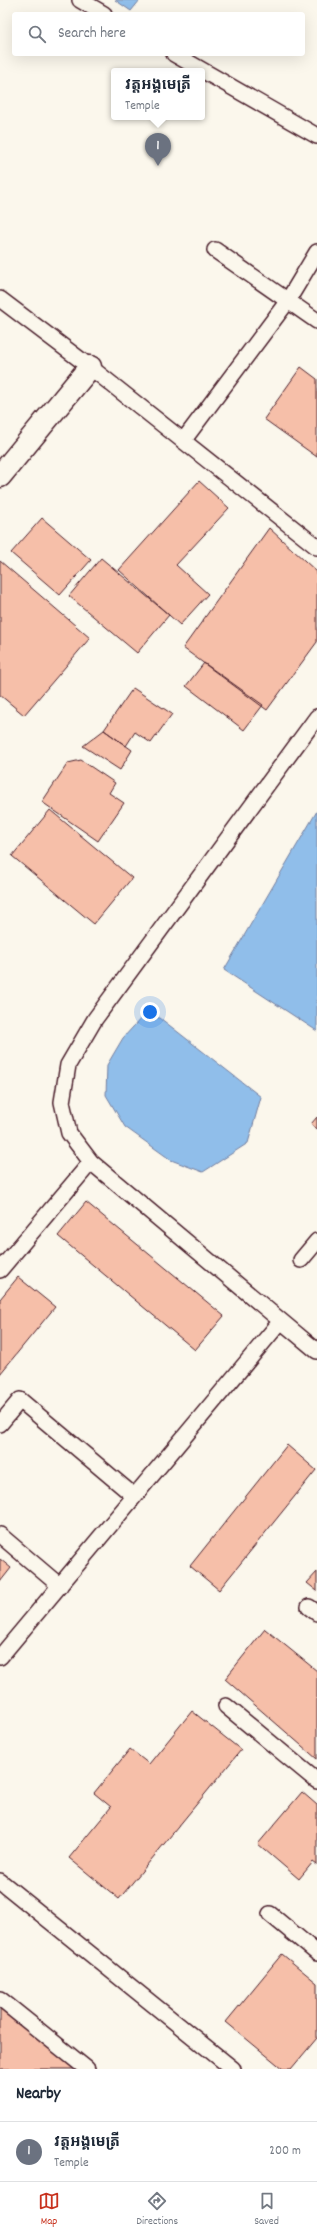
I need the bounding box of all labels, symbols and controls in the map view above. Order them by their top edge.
search box [12,12,305,56]
icon: search [26,23,48,45]
text: Search here [58,23,126,45]
popup [111,68,205,120]
text: វត្តអង្គមេត្រី [125,75,191,97]
text: Temple [125,97,160,116]
pin: 1 [145,133,171,166]
your location [140,1002,160,1022]
text: Nearby [16,2083,60,2107]
text: វត្តអង្គមេត្រី [54,2132,120,2154]
text: 1 [28,2142,30,2161]
text: 200 m [269,2142,301,2161]
text: Temple [54,2154,89,2173]
tab: Map [38,2190,60,2230]
tab: Directions [136,2190,178,2230]
tab: Saved [254,2190,279,2230]

